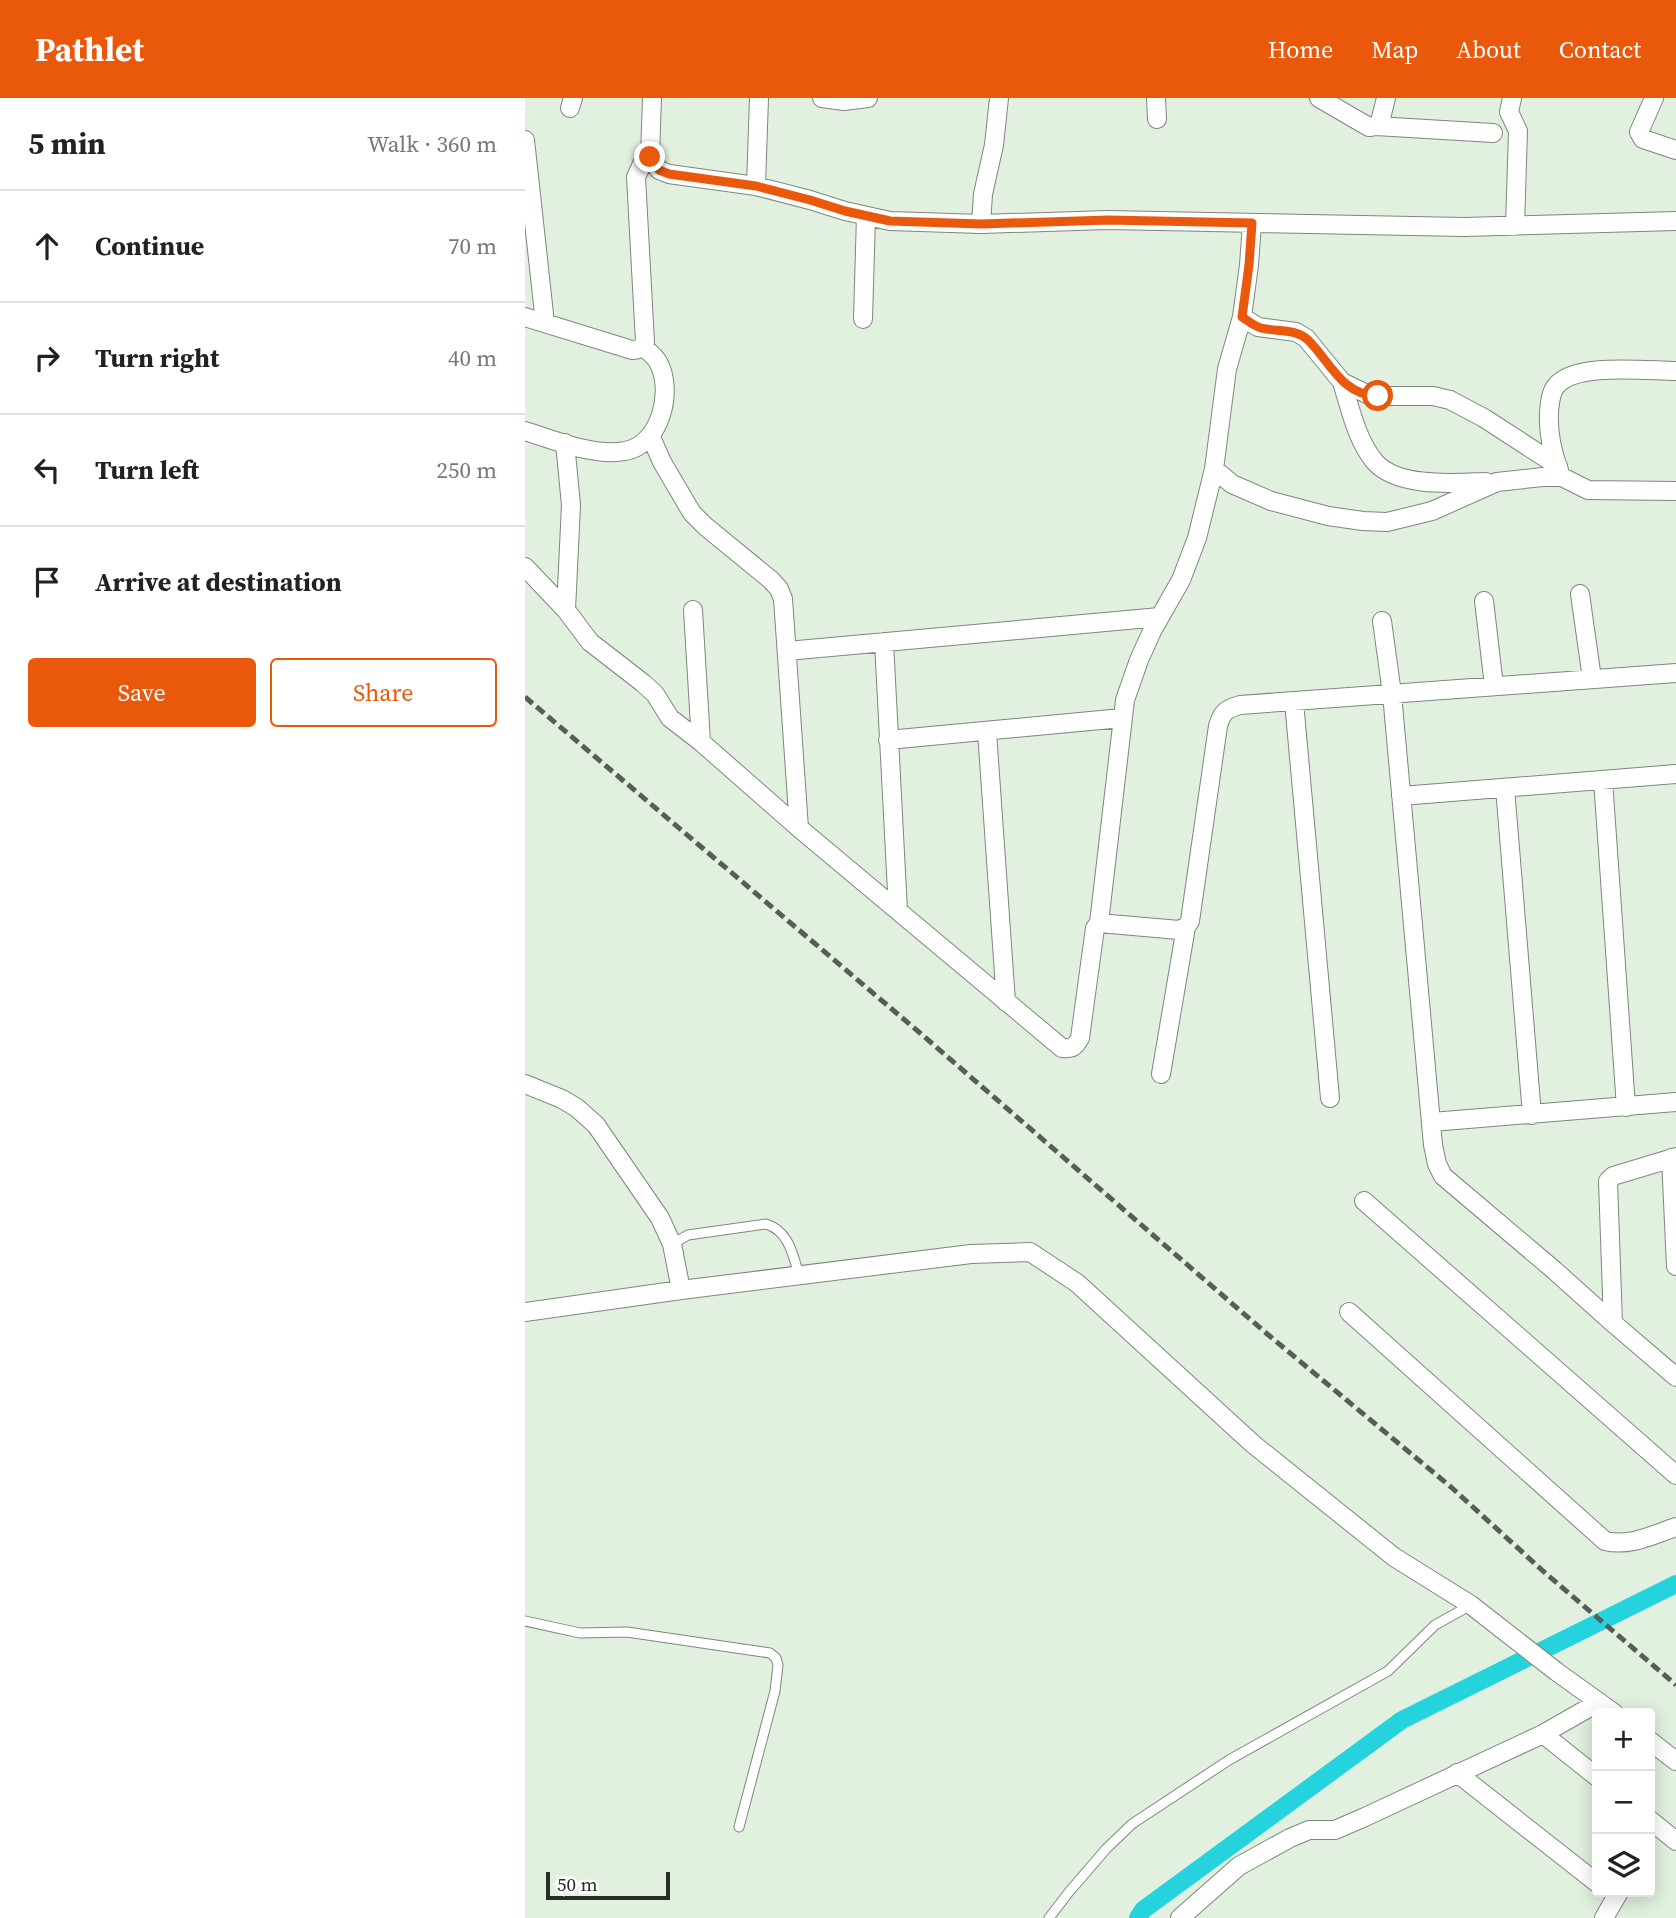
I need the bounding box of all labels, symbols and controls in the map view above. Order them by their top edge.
text: Pathlet [35,27,144,72]
text: Home [1268,33,1333,66]
text: Map [1371,33,1418,66]
text: About [1456,33,1521,66]
text: Contact [1559,33,1641,66]
text: 5 min [28,123,106,164]
text: Walk · 360 m [367,128,497,160]
route end [634,141,665,172]
icon: ahead [28,227,66,265]
text: Continue [95,228,204,264]
text: 70 m [448,230,497,262]
icon: right [28,339,66,377]
text: Turn right [95,340,219,376]
text: 40 m [448,342,497,374]
route start [1362,380,1393,411]
icon: left [28,451,66,489]
text: Turn left [95,452,199,488]
text: 250 m [436,454,497,486]
icon: arrive [28,563,66,601]
text: Arrive at destination [95,564,342,600]
button: Save [28,658,256,727]
button: Share [270,658,497,727]
map controls [1592,1708,1655,1897]
button: + [1592,1708,1655,1771]
button: − [1592,1771,1655,1834]
button: layers [1592,1834,1655,1897]
scale bar [546,1869,670,1901]
text: 50 m [557,1871,598,1897]

